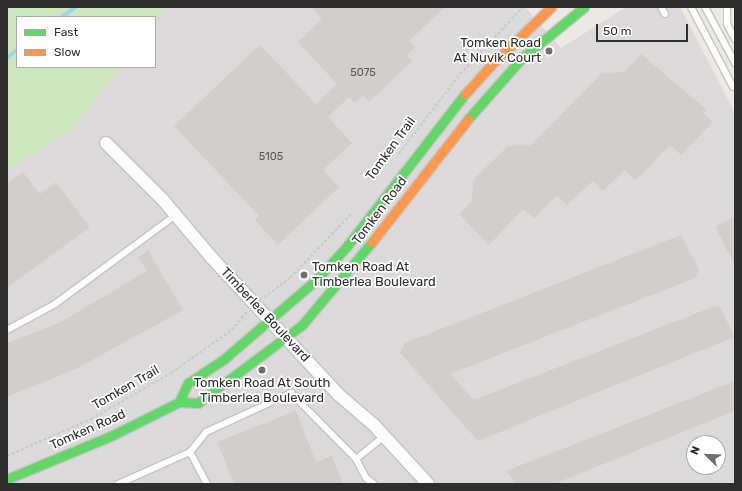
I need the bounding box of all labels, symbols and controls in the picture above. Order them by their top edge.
legend [16,16,156,68]
scale bar [598,16,690,42]
text: 50 m [603,24,631,38]
text: Fast [54,25,78,39]
place label: Tomken Road At Nuvik Court [453,36,541,67]
text: Slow [54,45,81,59]
marker: Tomken Road At Nuvik Court [544,46,554,56]
house number: 5075 [350,66,376,80]
street label: Tomken Trail [363,114,419,184]
house number: 5105 [259,150,283,164]
street label: Tomken Road [349,174,411,248]
place label: Tomken Road At Timberlea Boulevard [312,260,436,291]
street label: Timberlea Boulevard [217,264,313,366]
marker: Tomken Road At Timberlea Boulevard [299,270,309,280]
street label: Tomken Trail [90,363,162,413]
marker: Tomken Road At South Timberlea Boulevard [257,365,267,375]
place label: Tomken Road At South Timberlea Boulevard [193,376,331,407]
street label: Tomken Road [48,406,128,454]
north arrow [686,435,726,475]
text: N [688,444,703,457]

